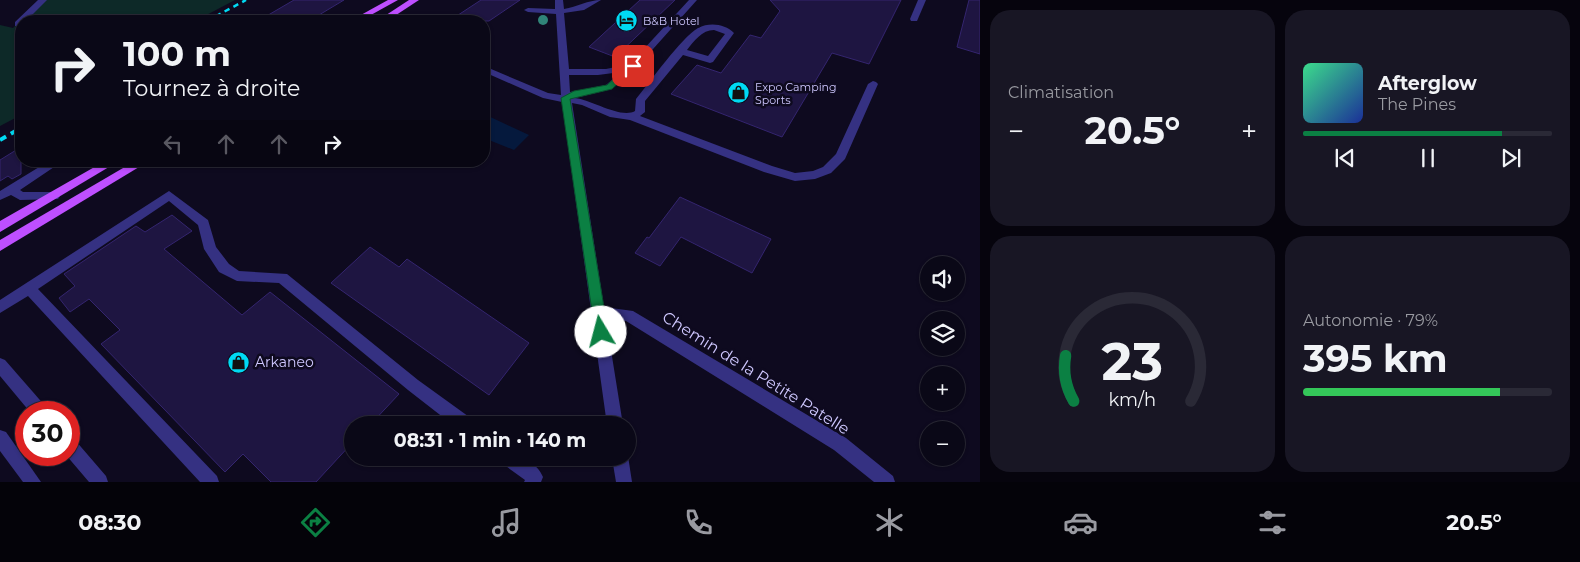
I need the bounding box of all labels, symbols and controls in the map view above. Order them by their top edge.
hotel icon: B&B Hotel [615,9,639,33]
place label: B&B Hotel [643,14,700,28]
text: 100 m [123,32,231,75]
icon: right [40,35,105,100]
pin [612,45,654,87]
icon: arrive [619,52,647,80]
text: Afterglow [1378,72,1477,95]
text: Tournez à droite [123,75,300,102]
place label: Expo Camping Sports [755,80,837,107]
shop icon: Expo Camping Sports [727,81,751,105]
text: Climatisation [1008,83,1114,102]
text: The Pines [1378,95,1456,114]
text: 20.5° [1085,107,1180,154]
text: − [1008,114,1024,148]
text: + [1241,114,1257,148]
icon: left [159,130,187,158]
icon: ahead [212,130,240,158]
icon: ahead [265,130,293,158]
icon: right [318,130,346,158]
icon: previous [1331,144,1359,172]
icon: pause [1414,144,1442,172]
icon: next [1497,144,1525,172]
map controls [920,256,965,466]
button: sound [920,256,965,301]
position arrow [574,305,626,357]
street label: Chemin de la Petite Patelle [659,307,853,439]
button: layers [920,311,965,356]
text: Autonomie · 79% [1303,311,1438,330]
text: 23 [1102,330,1163,393]
text: 395 km [1303,335,1448,382]
shop icon: Arkaneo [227,350,251,374]
place label: Arkaneo [255,353,314,371]
button: + [920,366,965,411]
text: km/h [1109,389,1156,410]
speed limit sign: 30 [15,401,80,466]
button: − [920,421,965,466]
text: 08:31 · 1 min · 140 m [394,429,586,452]
icon: directions [298,505,333,540]
icon: music [489,505,524,540]
icon: phone [681,505,716,540]
icon: climate [872,505,907,540]
icon: car [1063,505,1098,540]
icon: filters [1255,505,1290,540]
text: 08:30 [78,509,141,536]
text: 20.5° [1446,509,1502,536]

